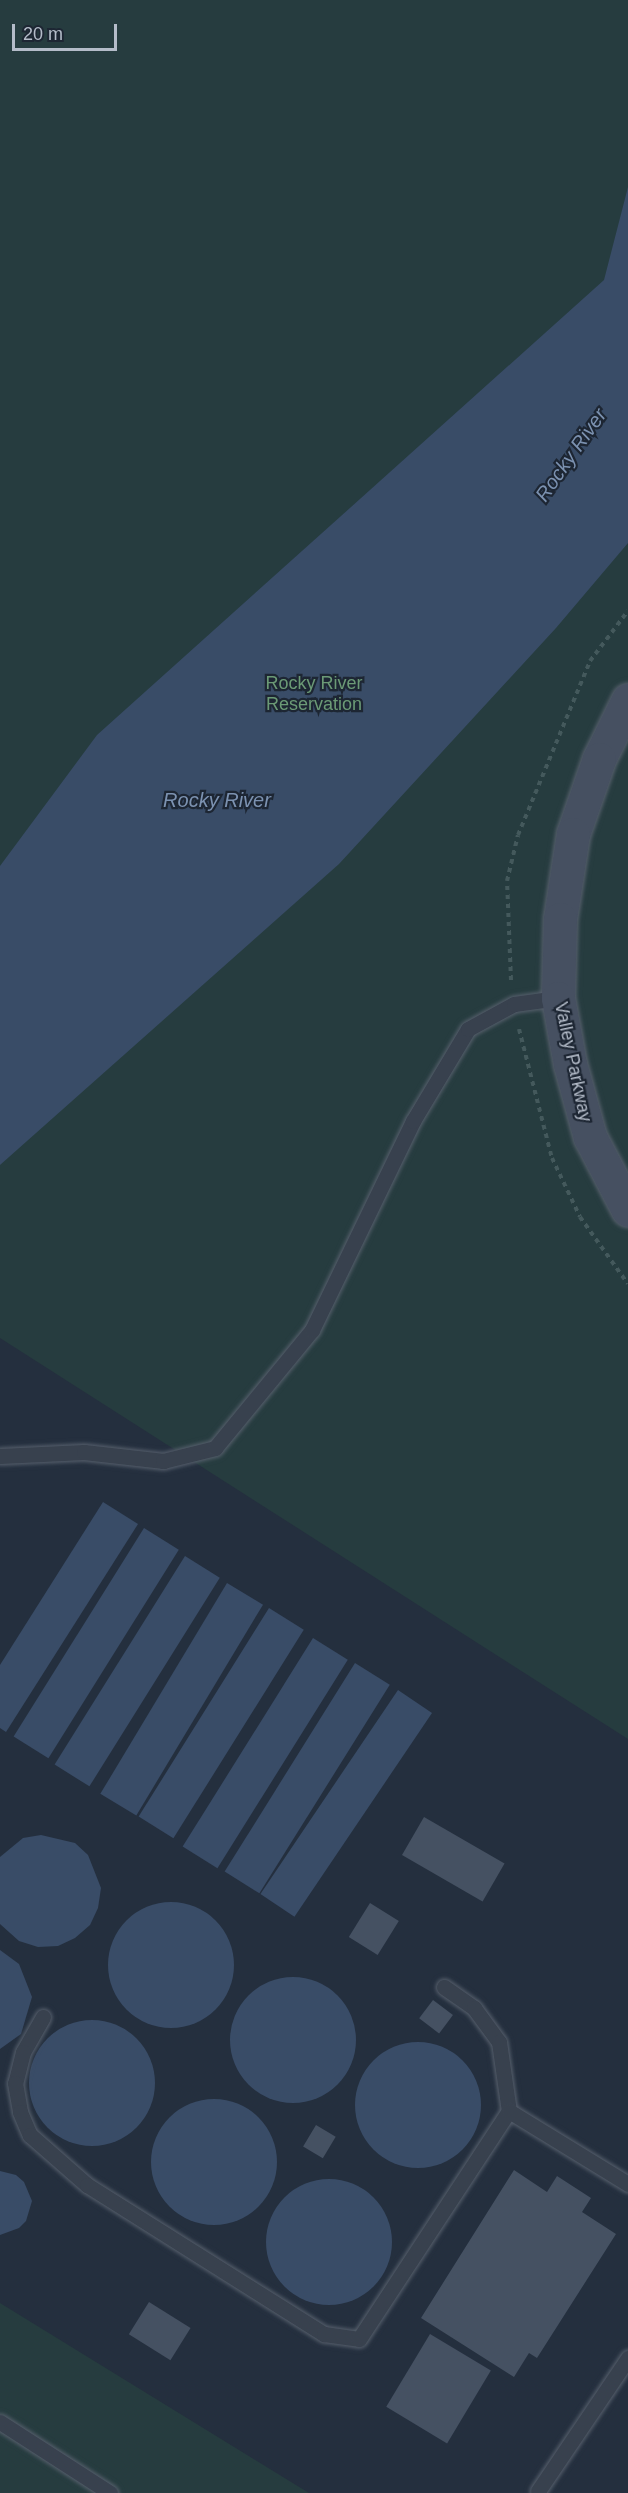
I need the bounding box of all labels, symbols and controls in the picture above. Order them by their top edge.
scale bar [15,12,120,50]
text: 20 m [23,24,63,44]
water label: Rocky River [530,404,612,506]
park label: Rocky River Reservation [265,673,363,716]
water label: Rocky River [163,788,271,812]
street label: Valley Parkway [550,1000,596,1124]

